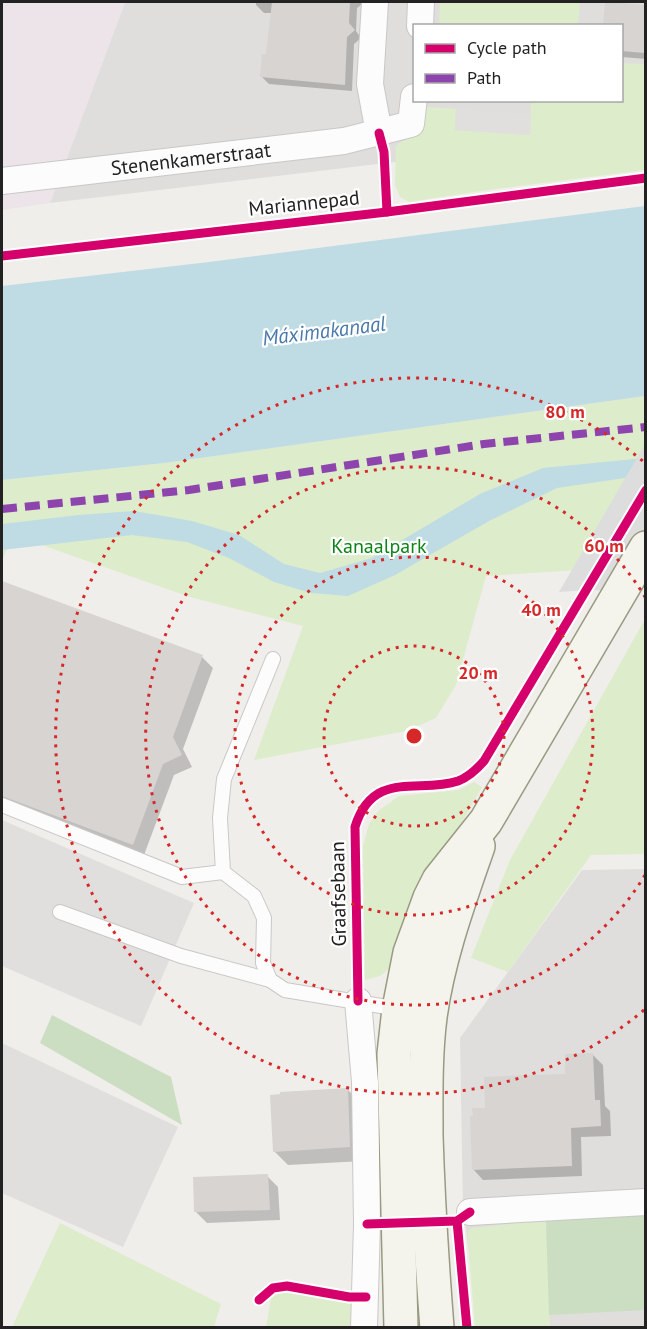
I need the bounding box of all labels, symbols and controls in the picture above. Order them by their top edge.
legend [413,24,623,102]
text: Cycle path [467,36,547,59]
text: Path [467,66,501,89]
street label: Stenenkamerstraat [109,137,272,181]
street label: Mariannepad [247,184,361,222]
water label: Máximakanaal [261,310,388,351]
text: 80 m [545,400,585,423]
park label: Kanaalpark [331,533,427,559]
text: 60 m [584,534,624,557]
text: 40 m [521,598,561,621]
text: 20 m [458,661,498,684]
centre of rings [404,726,424,746]
street label: Graafsebaan [324,841,352,947]

